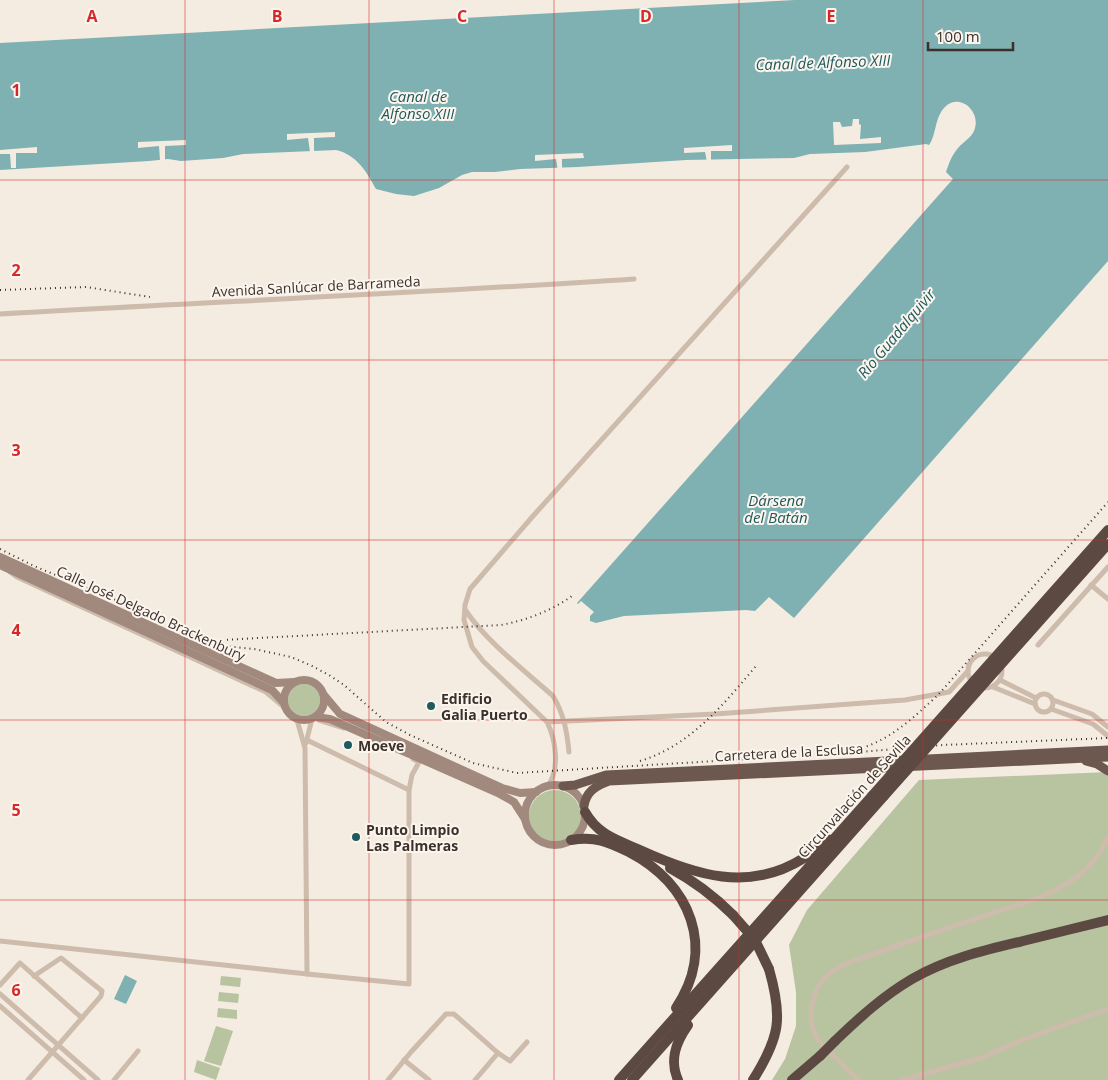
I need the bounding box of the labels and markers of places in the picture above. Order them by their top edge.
place label: Edificio Galia Puerto [441,689,528,724]
marker: Edificio Galia Puerto [425,700,437,712]
place label: Moeve [358,736,404,755]
marker: Moeve [342,739,354,751]
place label: Punto Limpio Las Palmeras [366,820,460,855]
marker: Punto Limpio Las Palmeras [350,831,362,843]

